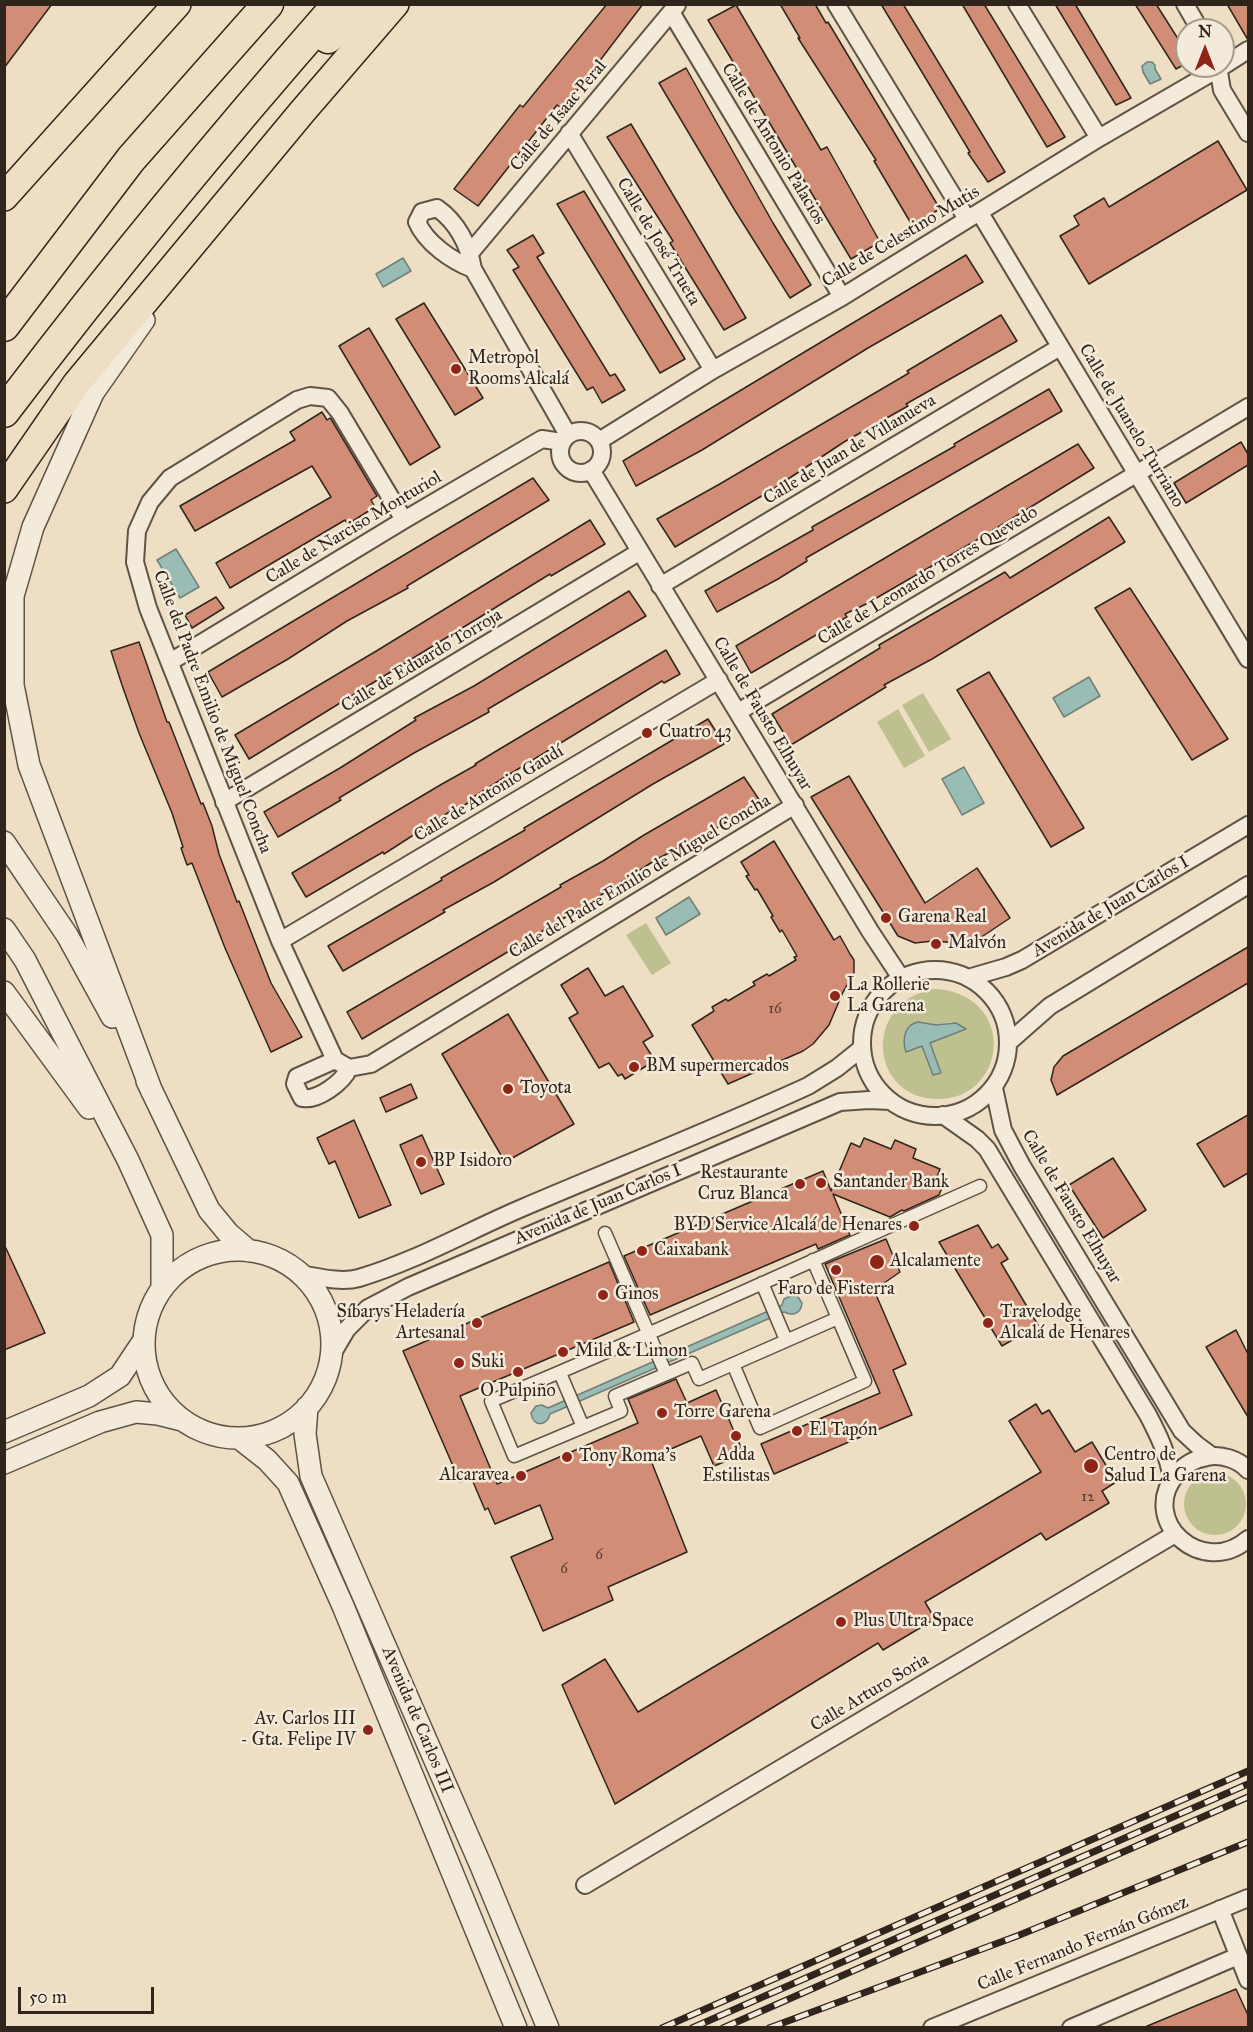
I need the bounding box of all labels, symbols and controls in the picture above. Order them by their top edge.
north arrow [1175,18,1235,78]
text: N [1198,22,1212,41]
street label: Calle de Isaac Peral [506,56,612,176]
street label: Calle de Antonio Palacios [716,59,830,229]
street label: Calle de José Trueta [611,174,705,310]
street label: Calle de Celestino Mutis [818,181,984,293]
street label: Calle de Juanelo Turriano [1074,340,1188,512]
place label: Metropol Rooms Alcalá [468,348,569,391]
marker: Metropol Rooms Alcalá [449,362,463,376]
street label: Calle de Juan de Villanueva [760,390,940,510]
street label: Calle de Narciso Monturiol [262,467,446,589]
street label: Calle de Leonardo Torres Quevedo [814,502,1042,650]
street label: Calle del Padre Emilio de Miguel Concha [148,567,276,857]
street label: Calle de Eduardo Torroja [338,604,506,718]
street label: Calle de Fausto Elhuyar [707,633,817,795]
place label: Cuatro 43 [659,722,732,744]
marker: Cuatro 43 [640,726,654,740]
street label: Calle de Antonio Gaudí [410,741,568,847]
street label: Calle del Padre Emilio de Miguel Concha [505,790,775,964]
street label: Avenida de Juan Carlos I [1029,852,1193,962]
place label: Garena Real [898,907,987,929]
marker: Garena Real [879,911,893,925]
place label: Malvón [948,933,1006,955]
marker: Malvón [929,937,943,951]
place label: La Rollerie La Garena [847,975,930,1018]
marker: La Rollerie La Garena [828,989,842,1003]
house number: 16 [768,1000,782,1018]
place label: BM supermercados [646,1056,789,1078]
marker: BM supermercados [627,1060,641,1074]
place label: Toyota [520,1078,571,1100]
marker: Toyota [501,1082,515,1096]
street label: Calle de Fausto Elhuyar [1016,1126,1126,1288]
place label: BP Isidoro [433,1151,512,1173]
marker: BP Isidoro [414,1155,428,1169]
street label: Avenida de Juan Carlos I [511,1160,685,1250]
place label: Restaurante Cruz Blanca [698,1163,788,1206]
place label: Santander Bank [833,1172,949,1194]
marker: Santander Bank [814,1176,828,1190]
marker: Restaurante Cruz Blanca [793,1177,807,1191]
place label: BYD Service Alcalá de Henares [674,1215,902,1237]
marker: BYD Service Alcalá de Henares [907,1219,921,1233]
place label: Caixabank [654,1240,729,1262]
marker: Caixabank [635,1244,649,1258]
place label: Alcalamente [890,1251,981,1273]
marker: Alcalamente [868,1253,886,1271]
marker: Faro de Fisterra [829,1263,843,1277]
place label: Faro de Fisterra [777,1279,895,1301]
place label: Ginos [615,1284,659,1306]
marker: Ginos [596,1288,610,1302]
place label: Síbarys Heladería Artesanal [337,1302,465,1344]
place label: Travelodge Alcalá de Henares [1000,1302,1130,1344]
marker: Síbarys Heladería Artesanal [470,1316,484,1330]
marker: Travelodge Alcalá de Henares [981,1316,995,1330]
place label: Mild & Limon [575,1341,688,1363]
marker: Mild & Limon [556,1345,570,1359]
place label: Suki [471,1352,504,1374]
marker: Suki [452,1356,466,1370]
marker: O Pulpiño [511,1365,525,1379]
place label: O Pulpiño [480,1381,556,1403]
place label: Torre Garena [674,1402,771,1424]
marker: Torre Garena [655,1406,669,1420]
place label: El Tapón [809,1420,877,1442]
marker: El Tapón [790,1424,804,1438]
marker: Adda Estilistas [729,1429,743,1443]
place label: Adda Estilistas [702,1445,770,1488]
place label: Centro de Salud La Garena [1104,1445,1226,1488]
place label: Tony Roma's [579,1446,676,1468]
marker: Tony Roma's [560,1450,574,1464]
marker: Centro de Salud La Garena [1082,1457,1100,1475]
place label: Alcaravea [439,1465,509,1487]
marker: Alcaravea [514,1469,528,1483]
house number: 12 [1081,1488,1095,1506]
house number: 6 [595,1546,603,1564]
house number: 6 [560,1560,568,1578]
place label: Plus Ultra Space [853,1611,974,1633]
marker: Plus Ultra Space [834,1615,848,1629]
street label: Avenida de Carlos III [376,1644,458,1796]
street label: Calle Arturo Soria [807,1649,933,1737]
place label: Av. Carlos III - Gta. Felipe IV [240,1709,356,1752]
marker: Av. Carlos III - Gta. Felipe IV [361,1723,375,1737]
street label: Calle Fernando Fernán Gómez [974,1892,1192,1996]
scale bar [21,1975,158,2013]
text: 50 m [29,1986,67,2008]

